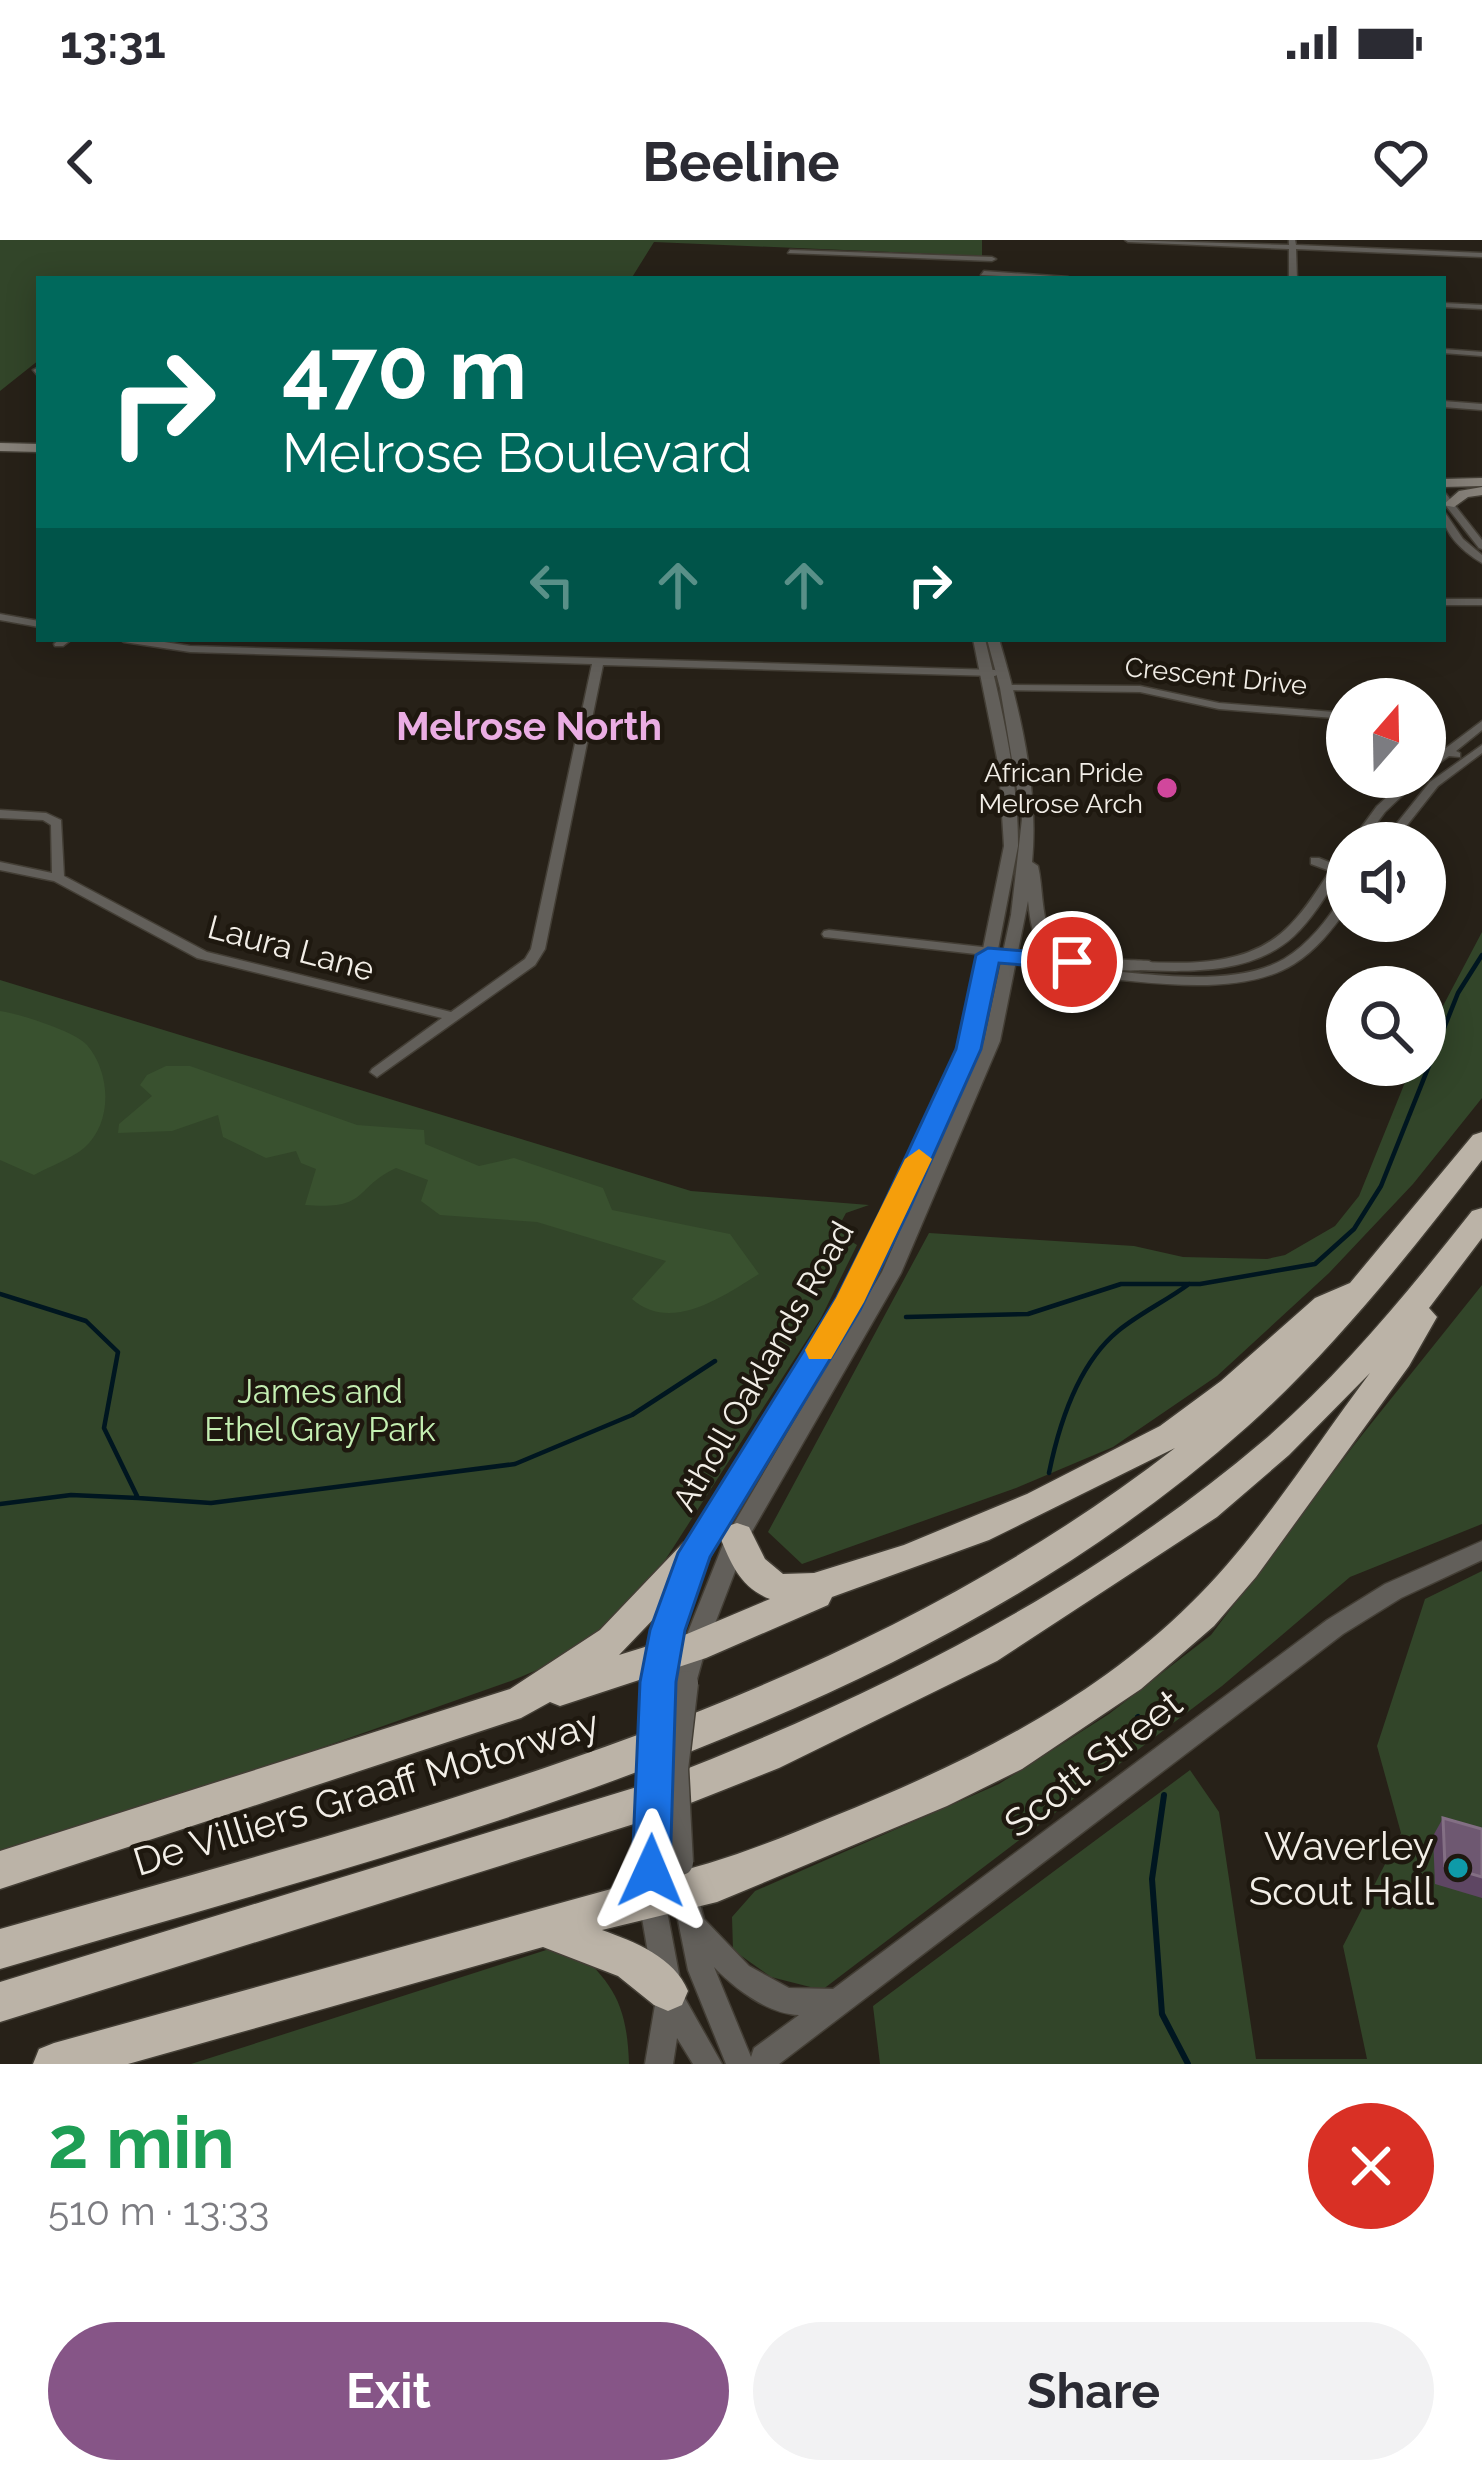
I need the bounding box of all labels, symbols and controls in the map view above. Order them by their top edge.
text: 13:31 [60,16,166,69]
icon: back [48,129,114,195]
icon: heart [1368,129,1434,195]
text: Beeline [642,130,840,194]
text: 470 m [282,320,527,419]
icon: right [84,324,240,480]
text: Melrose Boulevard [282,421,752,485]
icon: left [519,552,585,618]
icon: ahead [645,552,711,618]
icon: ahead [771,552,837,618]
icon: right [897,552,963,618]
street label: Crescent Drive [1123,651,1309,701]
north arrow [1326,678,1446,798]
map controls [1326,678,1446,1086]
district label: Melrose North [396,703,662,749]
place label: African Pride Melrose Arch [978,757,1143,819]
marker: African Pride Melrose Arch [1154,775,1180,801]
button: sound [1326,822,1446,942]
street label: Laura Lane [204,907,378,989]
pin [1021,911,1123,1013]
icon: arrive [1039,929,1105,995]
button: search [1326,966,1446,1086]
street label: Atholl Oaklands Road [664,1215,862,1517]
park label: James and Ethel Gray Park [204,1372,436,1449]
street label: Scott Street [995,1680,1191,1846]
street label: De Villiers Graaff Motorway [128,1699,604,1885]
position arrow [588,1808,714,1934]
place label: Waverley Scout Hall [1249,1823,1434,1914]
marker: Waverley Scout Hall [1445,1855,1471,1881]
text: 2 min [48,2100,235,2185]
button: close [1308,2103,1434,2229]
text: 510 m · 13:33 [48,2188,269,2234]
button: Exit [48,2322,729,2460]
button: Share [753,2322,1434,2460]

